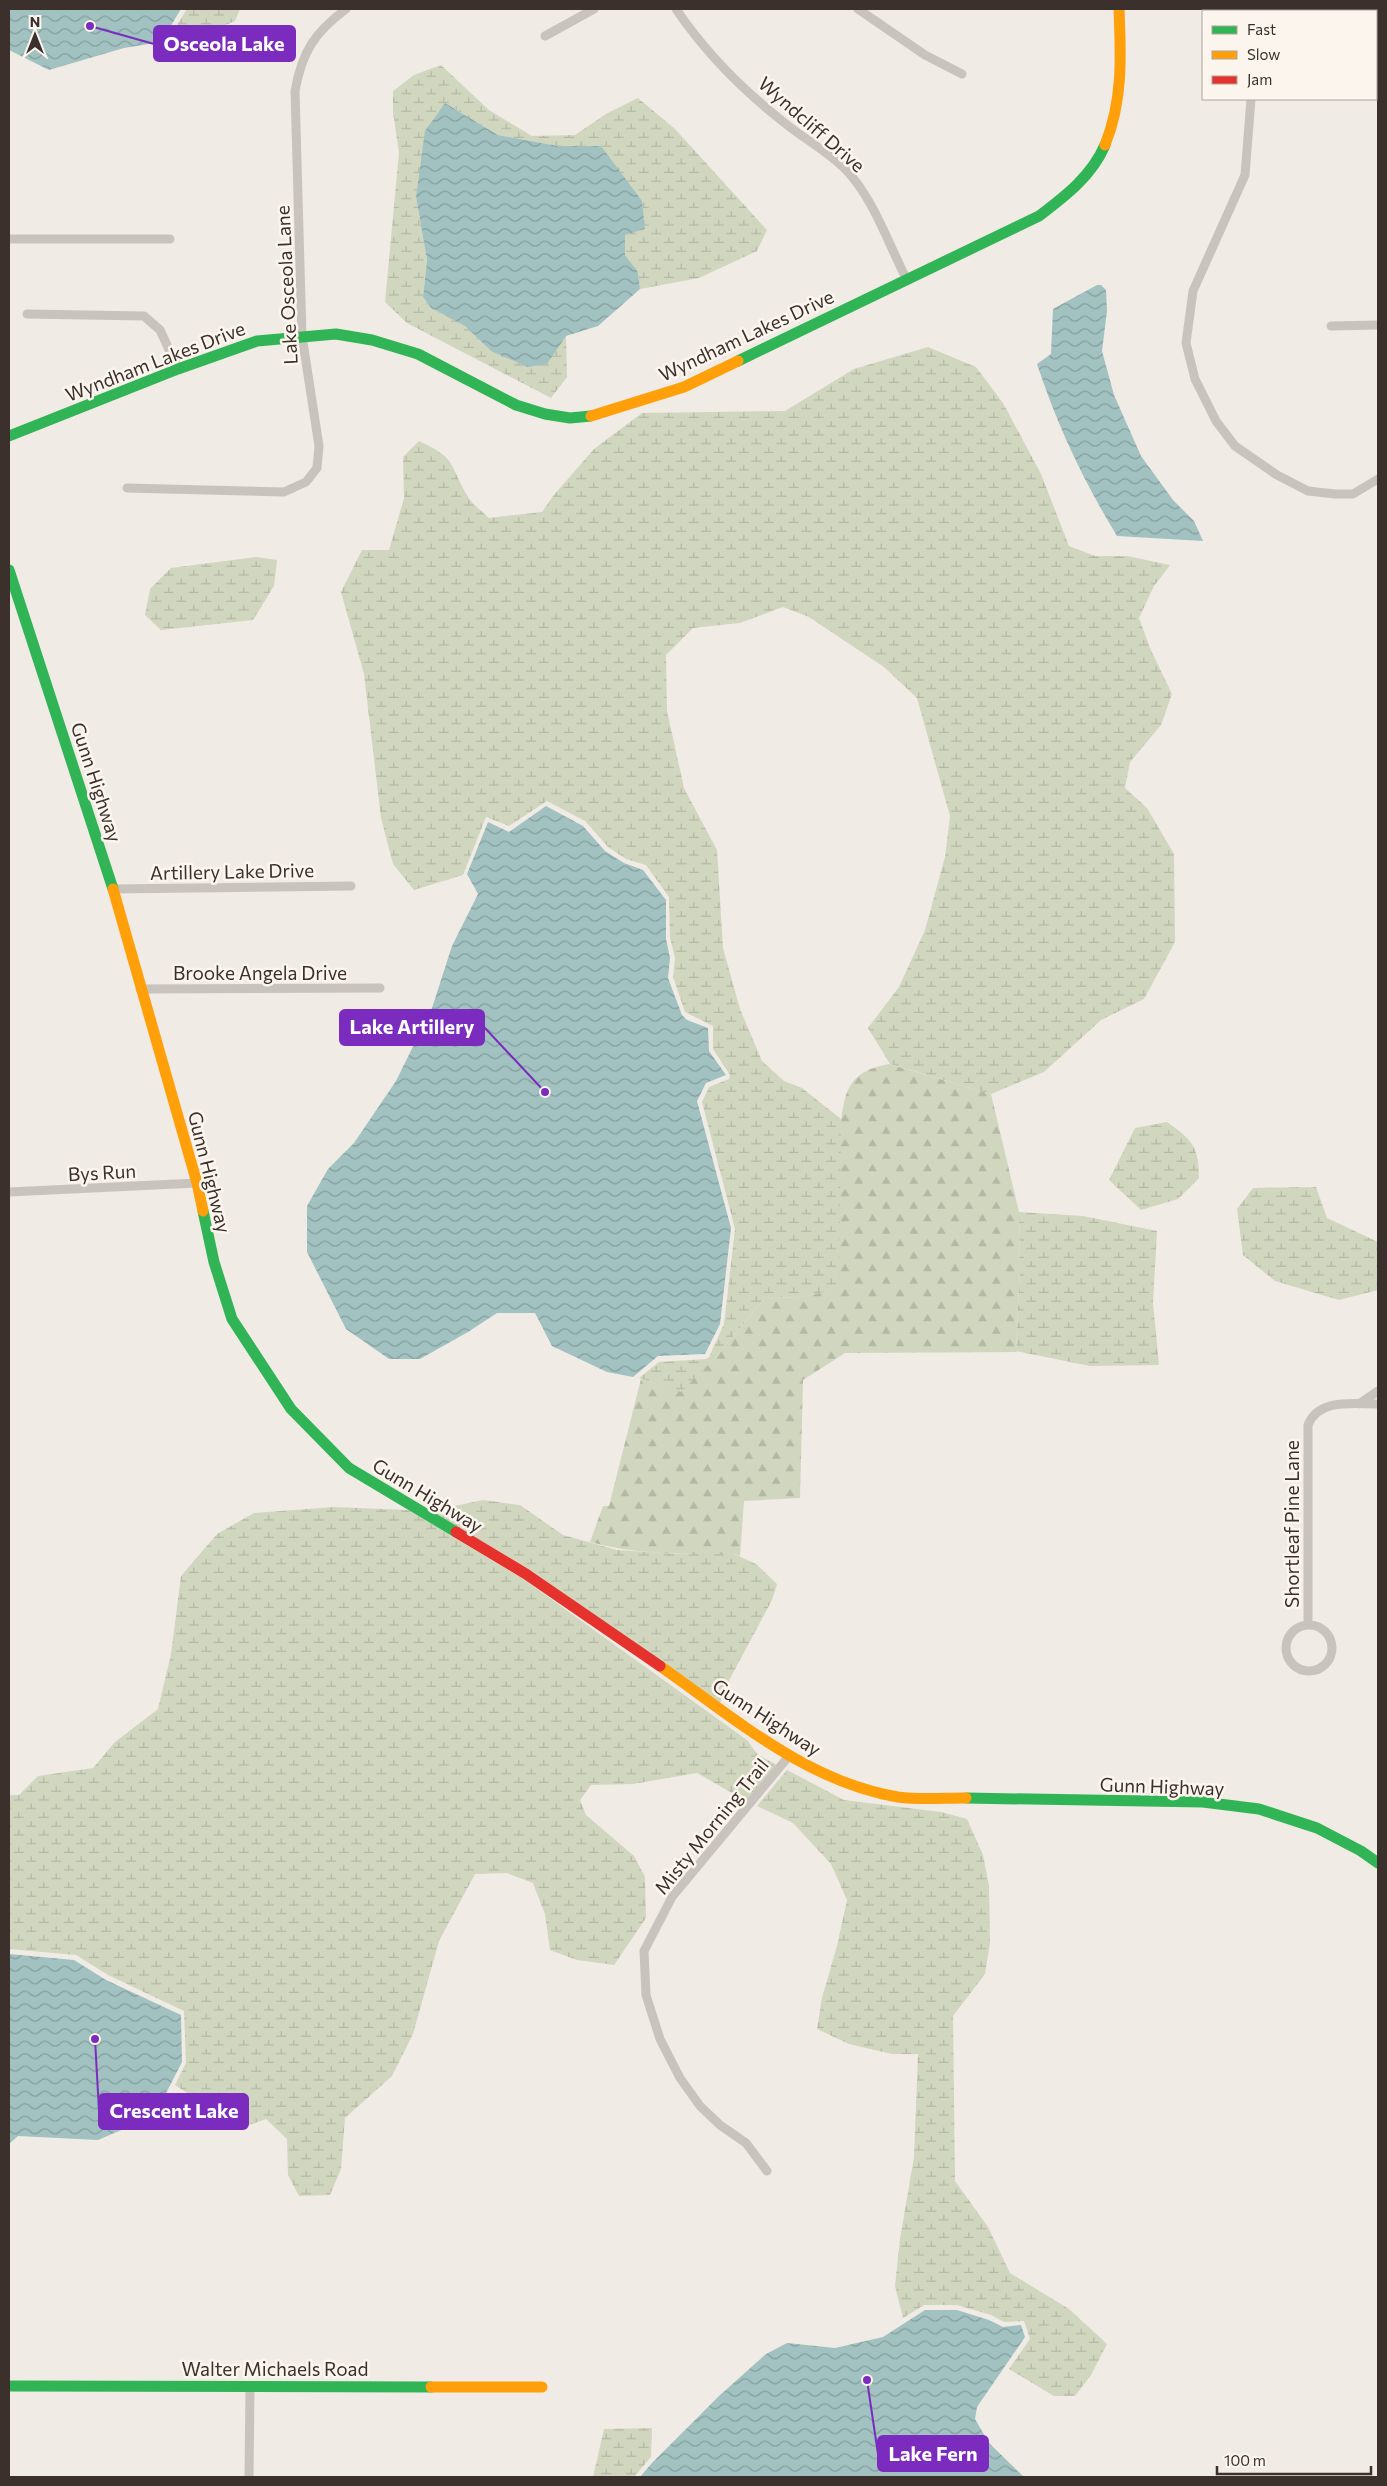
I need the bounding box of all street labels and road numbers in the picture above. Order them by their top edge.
street label: Wyndcliff Drive [754,71,870,177]
street label: Lake Osceola Lane [270,205,302,365]
street label: Wyndham Lakes Drive [655,284,837,386]
street label: Wyndham Lakes Drive [62,316,248,406]
street label: Gunn Highway [67,719,127,845]
street label: Artillery Lake Drive [150,858,314,884]
street label: Brooke Angela Drive [173,961,347,984]
street label: Gunn Highway [184,1109,236,1235]
street label: Bys Run [67,1159,137,1185]
street label: Shortleaf Pine Lane [1280,1440,1303,1608]
street label: Gunn Highway [369,1453,487,1537]
street label: Gunn Highway [708,1673,826,1761]
street label: Misty Morning Trail [649,1753,773,1899]
street label: Gunn Highway [1099,1772,1225,1800]
street label: Walter Michaels Road [182,2357,368,2380]

